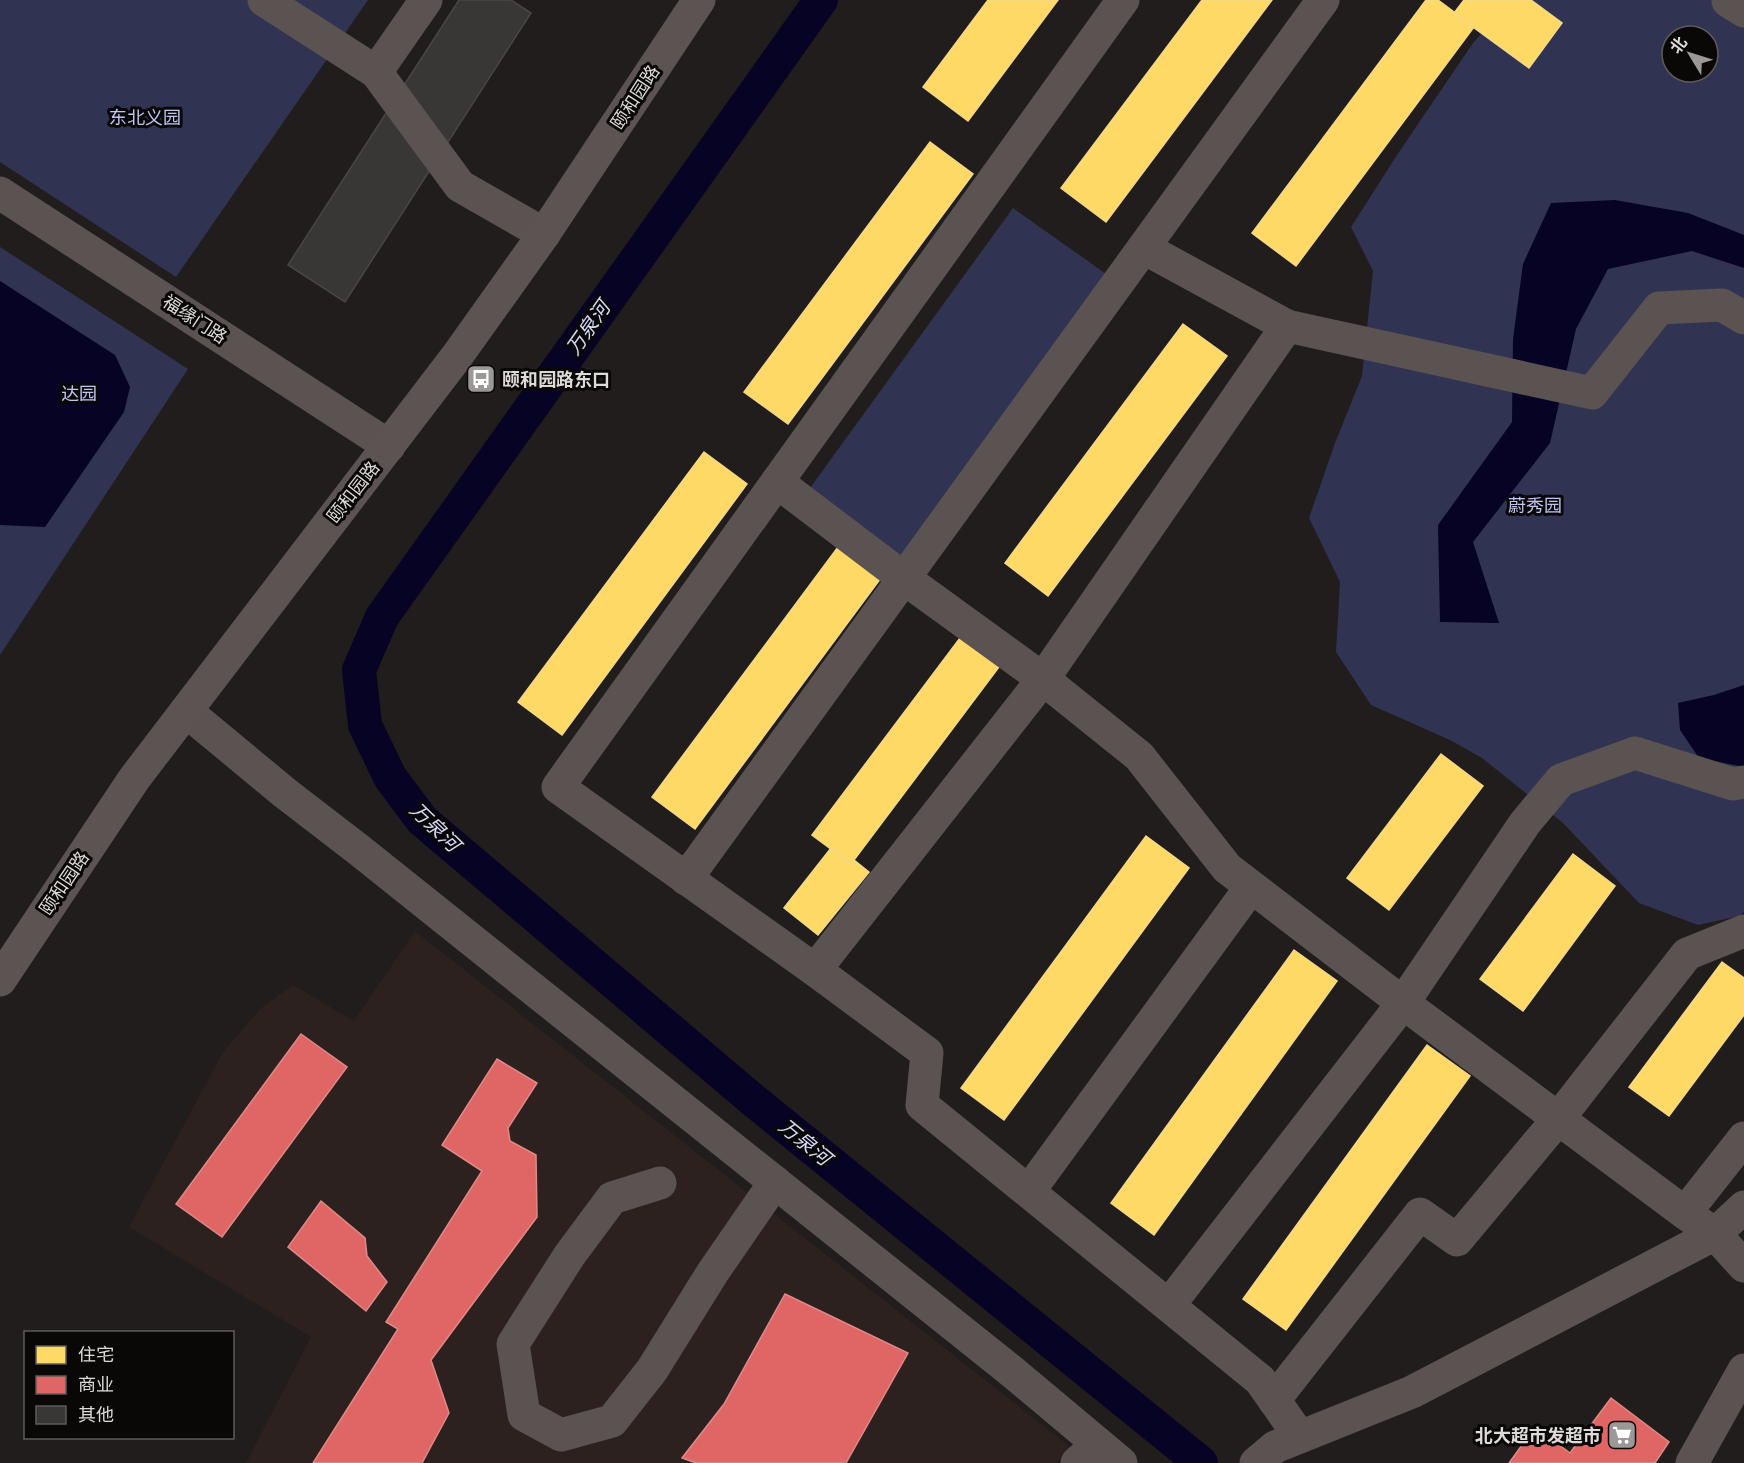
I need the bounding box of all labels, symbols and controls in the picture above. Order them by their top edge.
north arrow [1660,24,1720,84]
text: 北 [1665,32,1693,58]
street label: 颐和园路 [605,60,665,134]
park label: 东北义园 [109,105,181,130]
street label: 福缘门路 [158,289,232,349]
water label: 万泉河 [559,292,619,361]
bus stop icon: 颐和园路东口 [465,363,497,395]
place label: 颐和园路东口 [502,367,610,392]
park label: 达园 [61,381,97,406]
street label: 颐和园路 [321,456,385,528]
park label: 蔚秀园 [1508,493,1562,518]
water label: 万泉河 [404,796,469,861]
street label: 颐和园路 [34,846,94,920]
water label: 万泉河 [773,1112,840,1174]
legend [24,1331,234,1439]
text: 住宅 [78,1342,114,1367]
text: 商业 [78,1372,114,1397]
text: 其他 [78,1402,114,1427]
supermarket icon: 北大超市发超市 [1606,1419,1638,1451]
place label: 北大超市发超市 [1475,1423,1601,1448]

